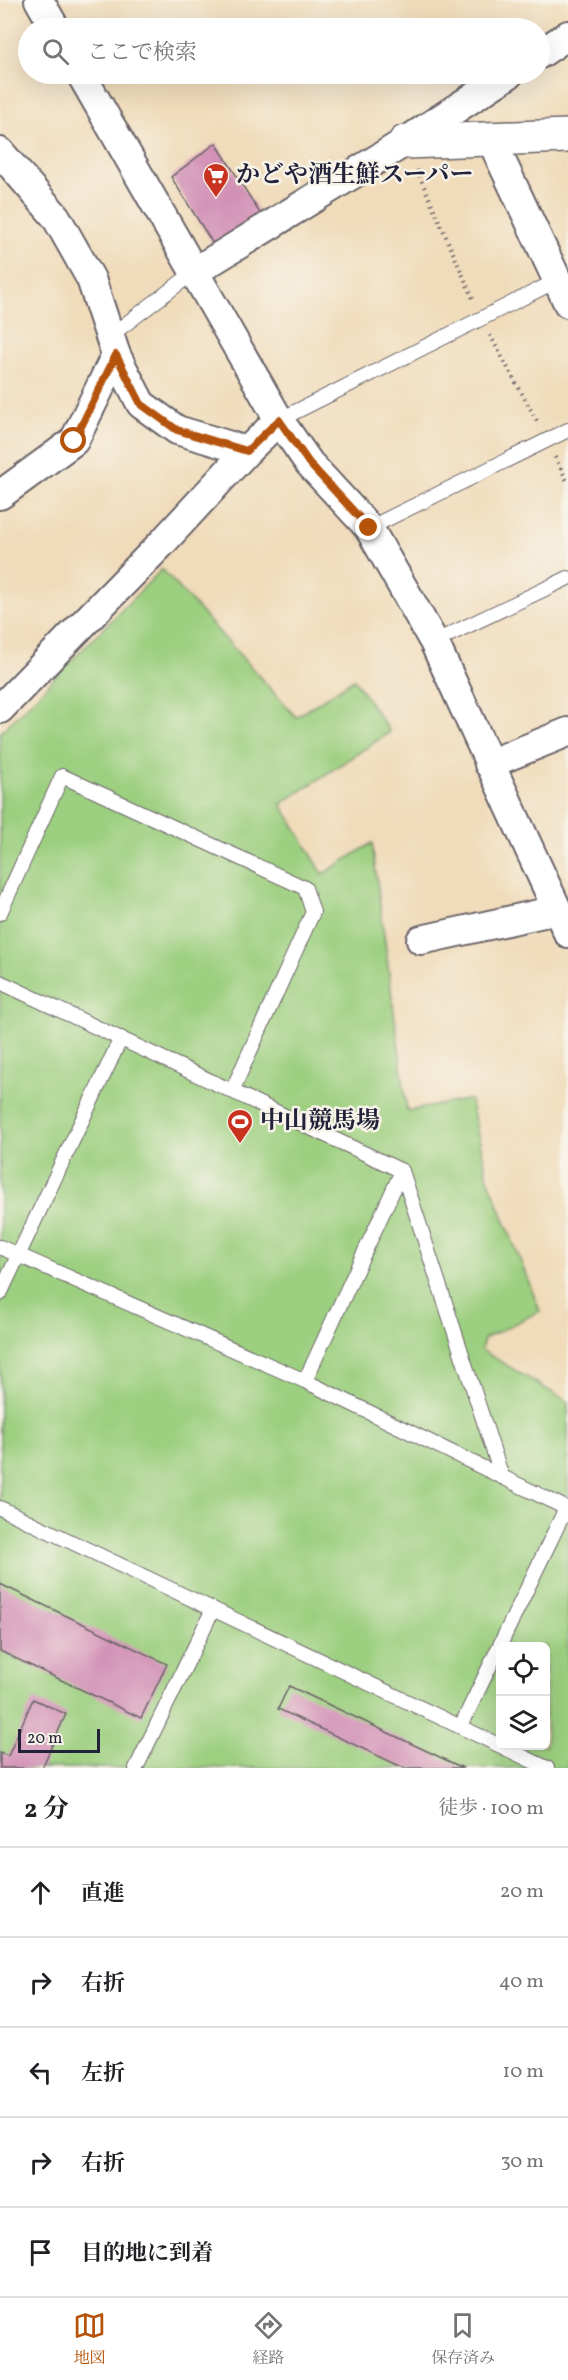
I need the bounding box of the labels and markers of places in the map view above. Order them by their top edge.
place label: かどや酒生鮮スーパー [236,159,474,193]
supermarket icon: かどや酒生鮮スーパー [201,161,231,199]
place label: 中山競馬場 [260,1105,380,1139]
sports icon: 中山競馬場 [225,1107,255,1145]

